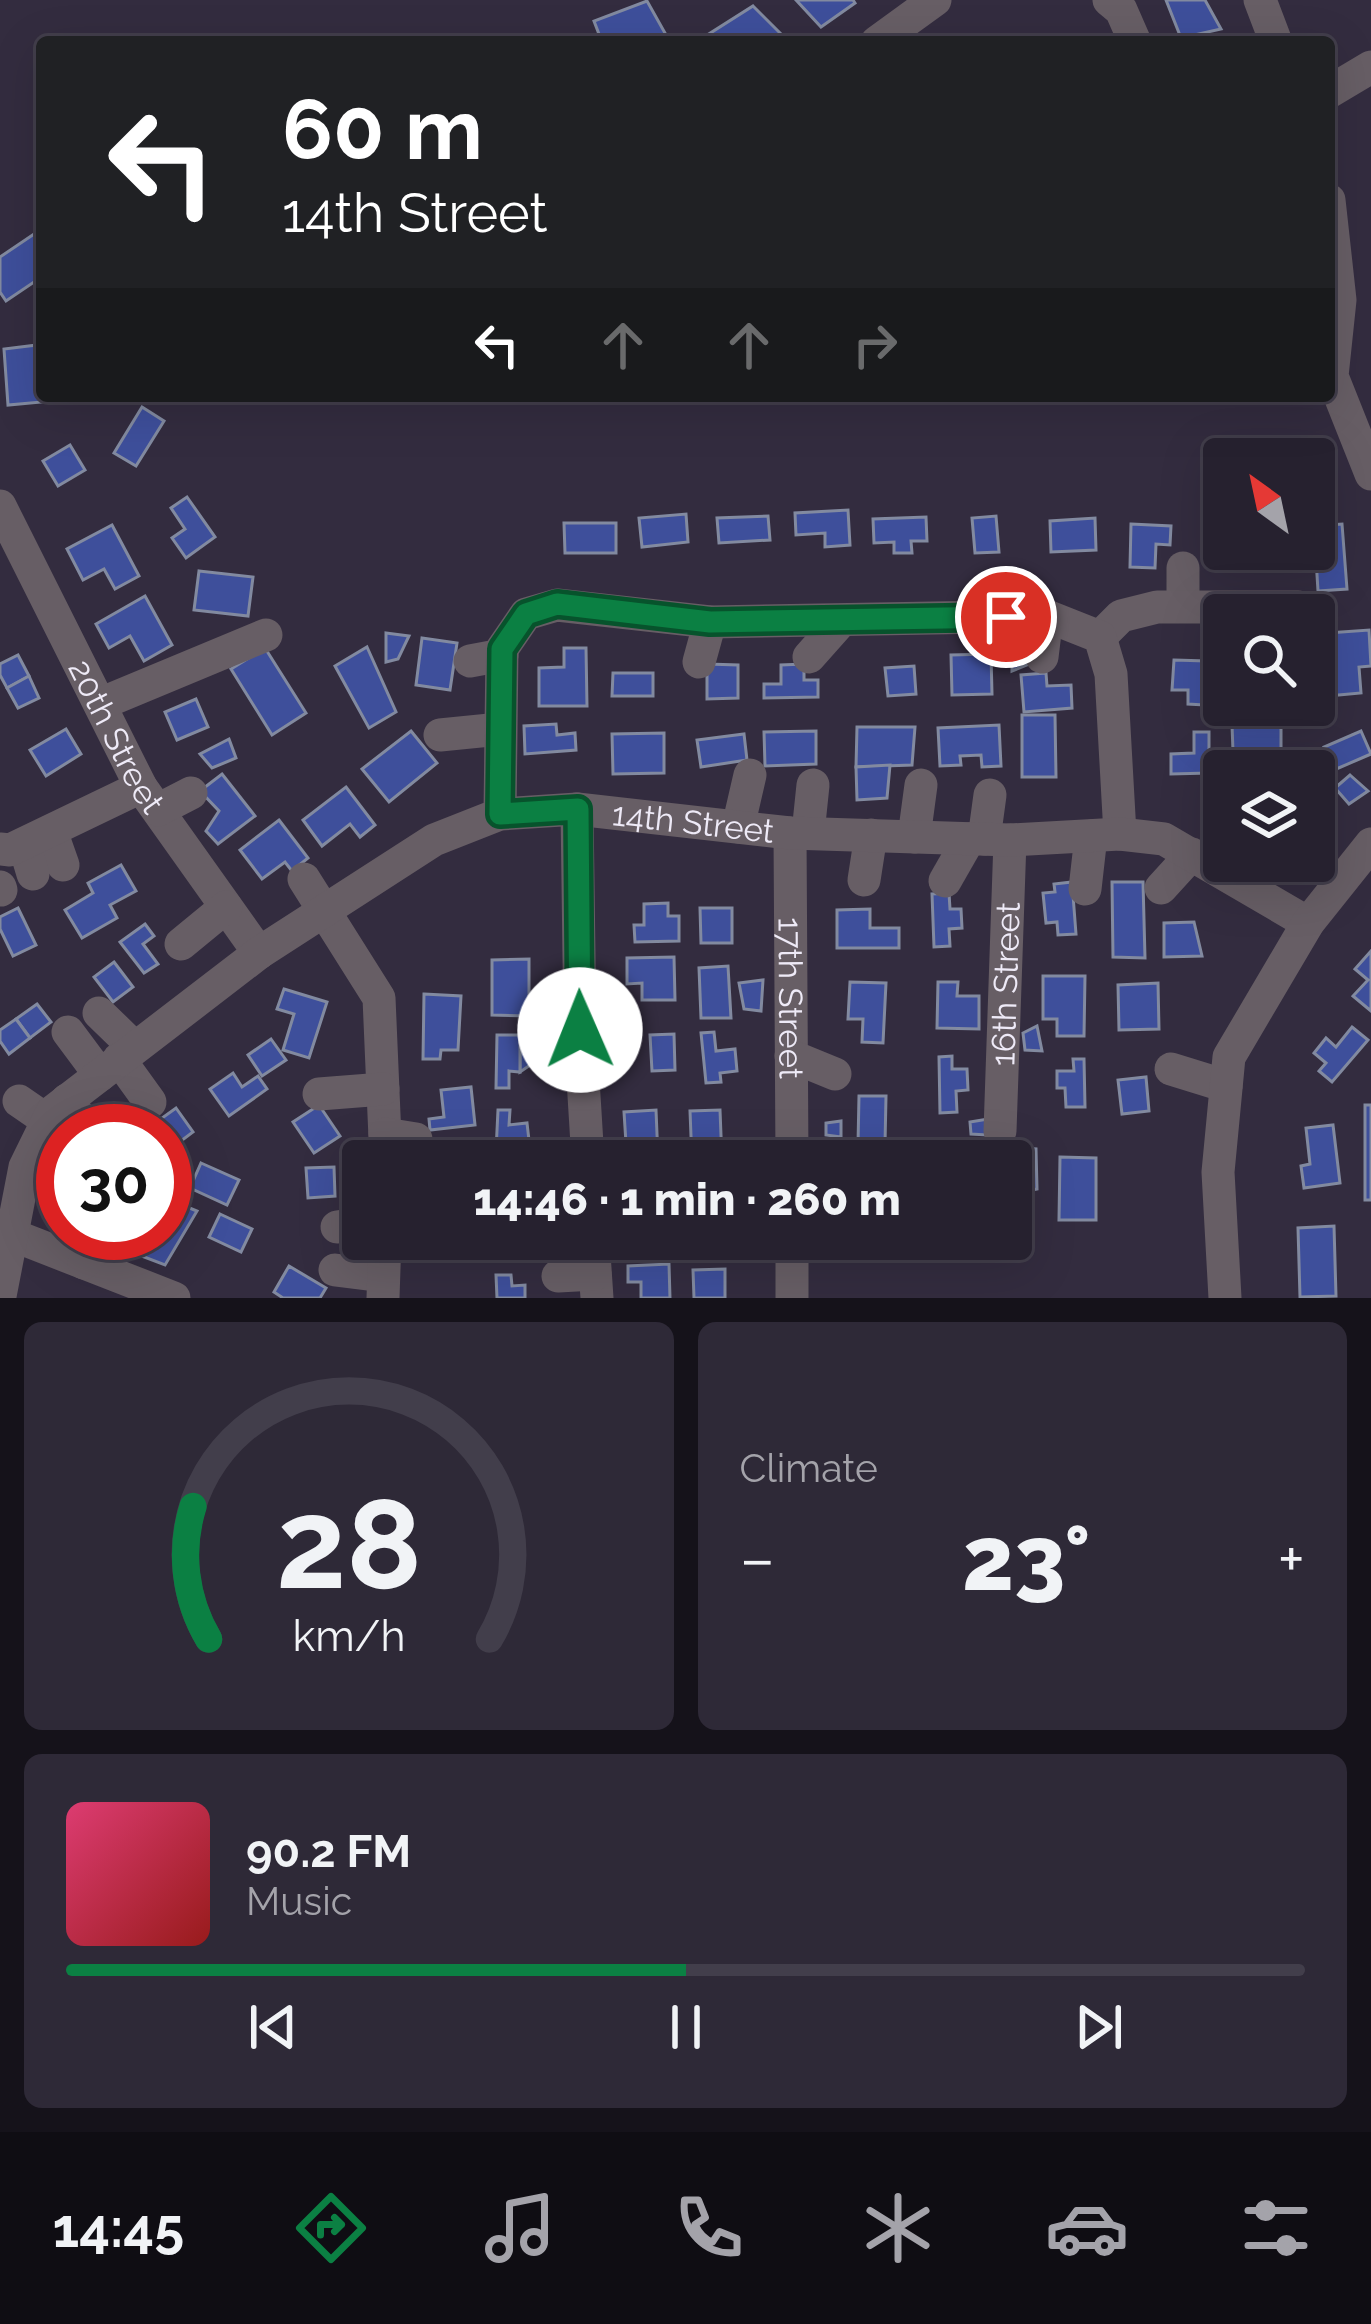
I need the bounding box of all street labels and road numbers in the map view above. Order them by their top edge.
street label: 20th Street [61,653,173,821]
street label: 14th Street [610,794,776,851]
street label: 16th Street [983,901,1027,1067]
street label: 17th Street [771,917,811,1079]

